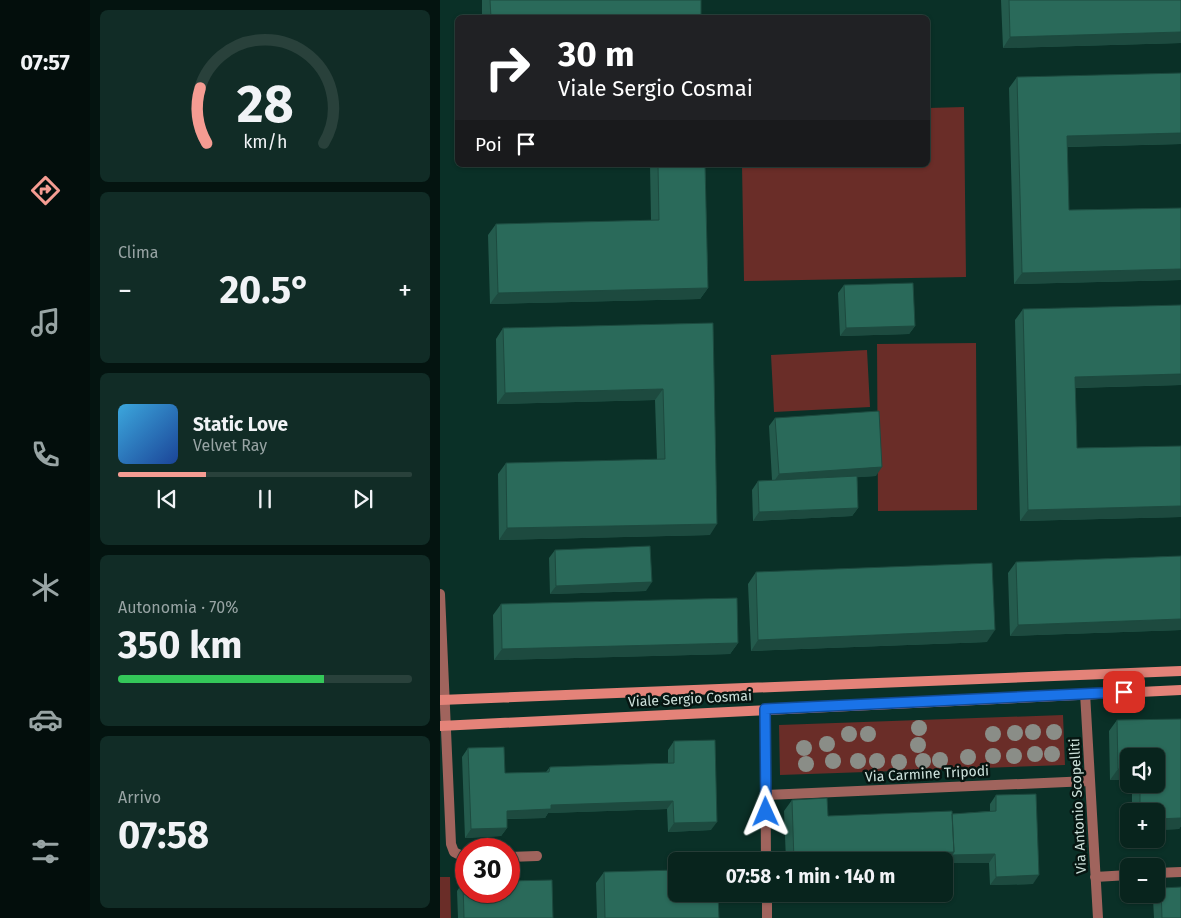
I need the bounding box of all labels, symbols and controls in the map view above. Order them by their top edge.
text: 30 m [558,33,635,75]
icon: right [475,35,540,100]
text: 07:57 [20,49,70,76]
text: 28 [236,73,294,136]
text: Viale Sergio Cosmai [558,75,753,102]
icon: arrive [512,130,540,158]
text: km/h [243,131,287,153]
text: Poi [475,133,502,156]
icon: directions [28,173,63,208]
text: Clima [118,243,158,262]
text: 20.5° [219,267,311,313]
text: − [118,274,132,307]
text: + [398,274,412,307]
icon: music [28,305,63,340]
text: Static Love [193,413,288,436]
text: Velvet Ray [193,436,267,455]
icon: phone [28,437,63,472]
icon: previous [153,485,181,513]
icon: pause [251,485,279,513]
icon: next [349,485,377,513]
icon: climate [28,570,63,605]
text: Autonomia · 70% [118,598,238,617]
text: 350 km [118,622,242,668]
pin [1103,671,1145,713]
icon: arrive [1110,678,1138,706]
street label: Viale Sergio Cosmai [628,687,752,711]
icon: car [28,702,63,737]
street label: Via Antonio Scopelliti [1066,738,1090,874]
map controls [1120,748,1165,903]
button: sound [1120,748,1165,793]
street label: Via Carmine Tripodi [865,762,989,786]
position arrow [739,785,791,837]
text: Arrivo [118,788,161,807]
button: + [1120,803,1165,848]
text: 07:58 [118,812,209,858]
icon: filters [28,834,63,869]
speed limit sign: 30 [455,838,520,903]
button: − [1120,858,1165,903]
text: 07:58 · 1 min · 140 m [726,865,895,888]

